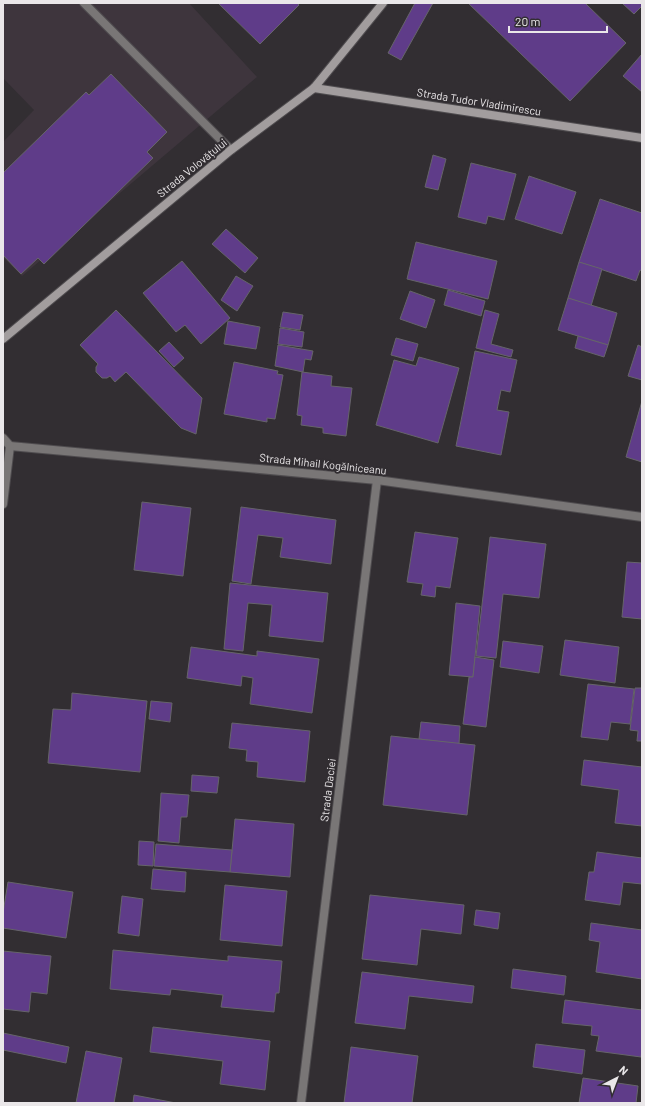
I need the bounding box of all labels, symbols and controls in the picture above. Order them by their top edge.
scale bar [509,8,607,34]
text: 20 m [515,14,541,28]
street label: Strada Tudor Vladimirescu [416,85,542,118]
street label: Strada Volovățului [154,135,229,200]
street label: Strada Mihail Kogălniceanu [259,450,387,477]
street label: Strada Daciei [317,757,338,822]
north arrow [597,1058,637,1098]
text: N [617,1063,631,1077]

